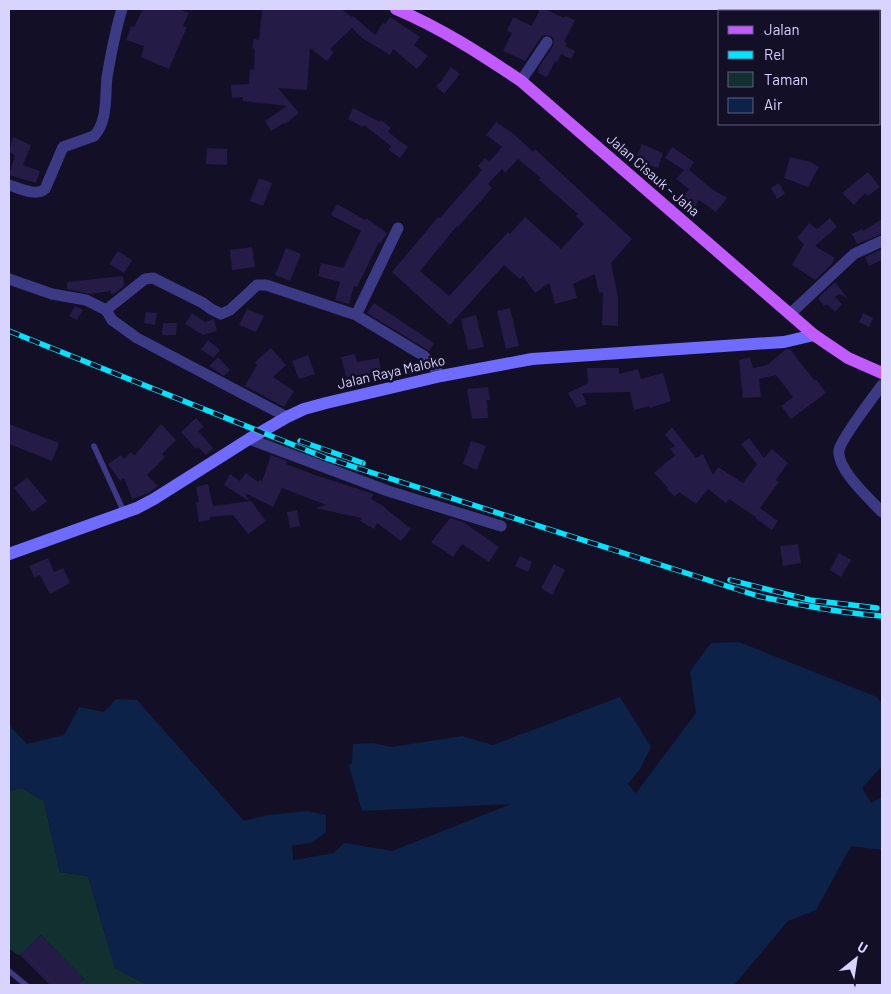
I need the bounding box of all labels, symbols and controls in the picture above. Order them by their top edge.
legend [718,10,881,125]
text: Jalan [764,20,800,38]
text: Rel [764,45,785,63]
text: Taman [764,70,808,88]
text: Air [764,95,783,113]
street label: Jalan Cisauk - Jaha [603,130,703,220]
street label: Jalan Raya Maloko [335,351,447,392]
north arrow [831,934,881,984]
text: U [855,938,871,957]

